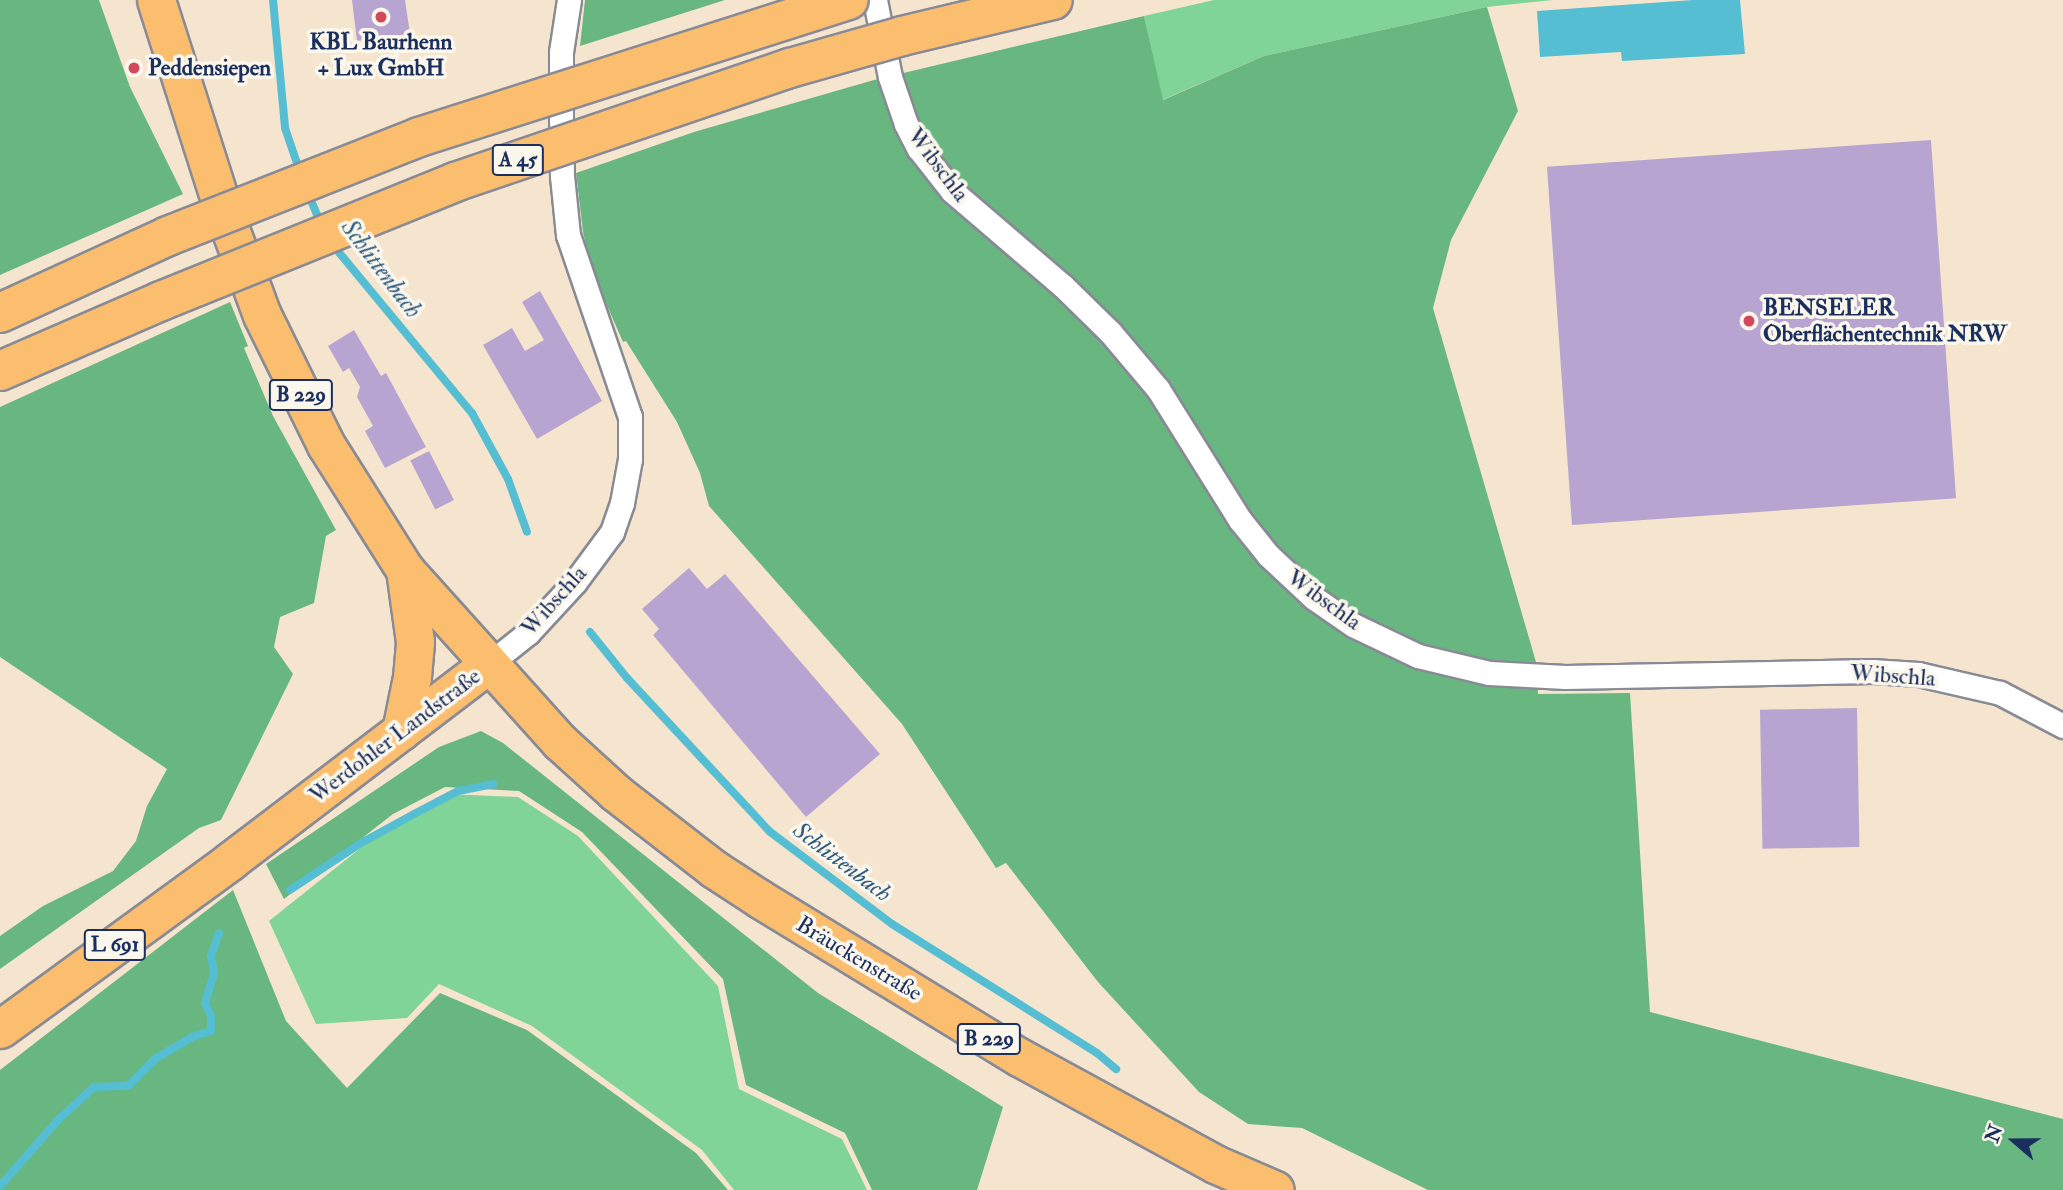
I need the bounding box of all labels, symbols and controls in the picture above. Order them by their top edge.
marker: KBL Baurhenn + Lux GmbH [373,9,389,25]
place label: KBL Baurhenn + Lux GmbH [310,28,452,82]
place label: Peddensiepen [148,54,271,82]
marker: Peddensiepen [126,60,142,76]
street label: Wibschla [901,123,975,207]
road number: A 45 [492,142,544,178]
water label: Schlittenbach [335,214,427,324]
place label: BENSELER Oberflächentechnik NRW [1763,294,2007,348]
marker: BENSELER Oberflächentechnik NRW [1741,313,1757,329]
road number: B 229 [268,378,334,412]
street label: Wibschla [515,560,593,642]
street label: Wibschla [1281,564,1367,636]
street label: Wibschla [1849,659,1937,693]
street label: Werdohler Landstraße [304,663,486,809]
water label: Schlittenbach [787,816,897,908]
street label: Bräuckenstraße [791,911,927,1007]
road number: L 691 [83,928,146,962]
road number: B 229 [956,1021,1022,1056]
north arrow [1979,1106,2049,1176]
text: N [1980,1122,2008,1146]

